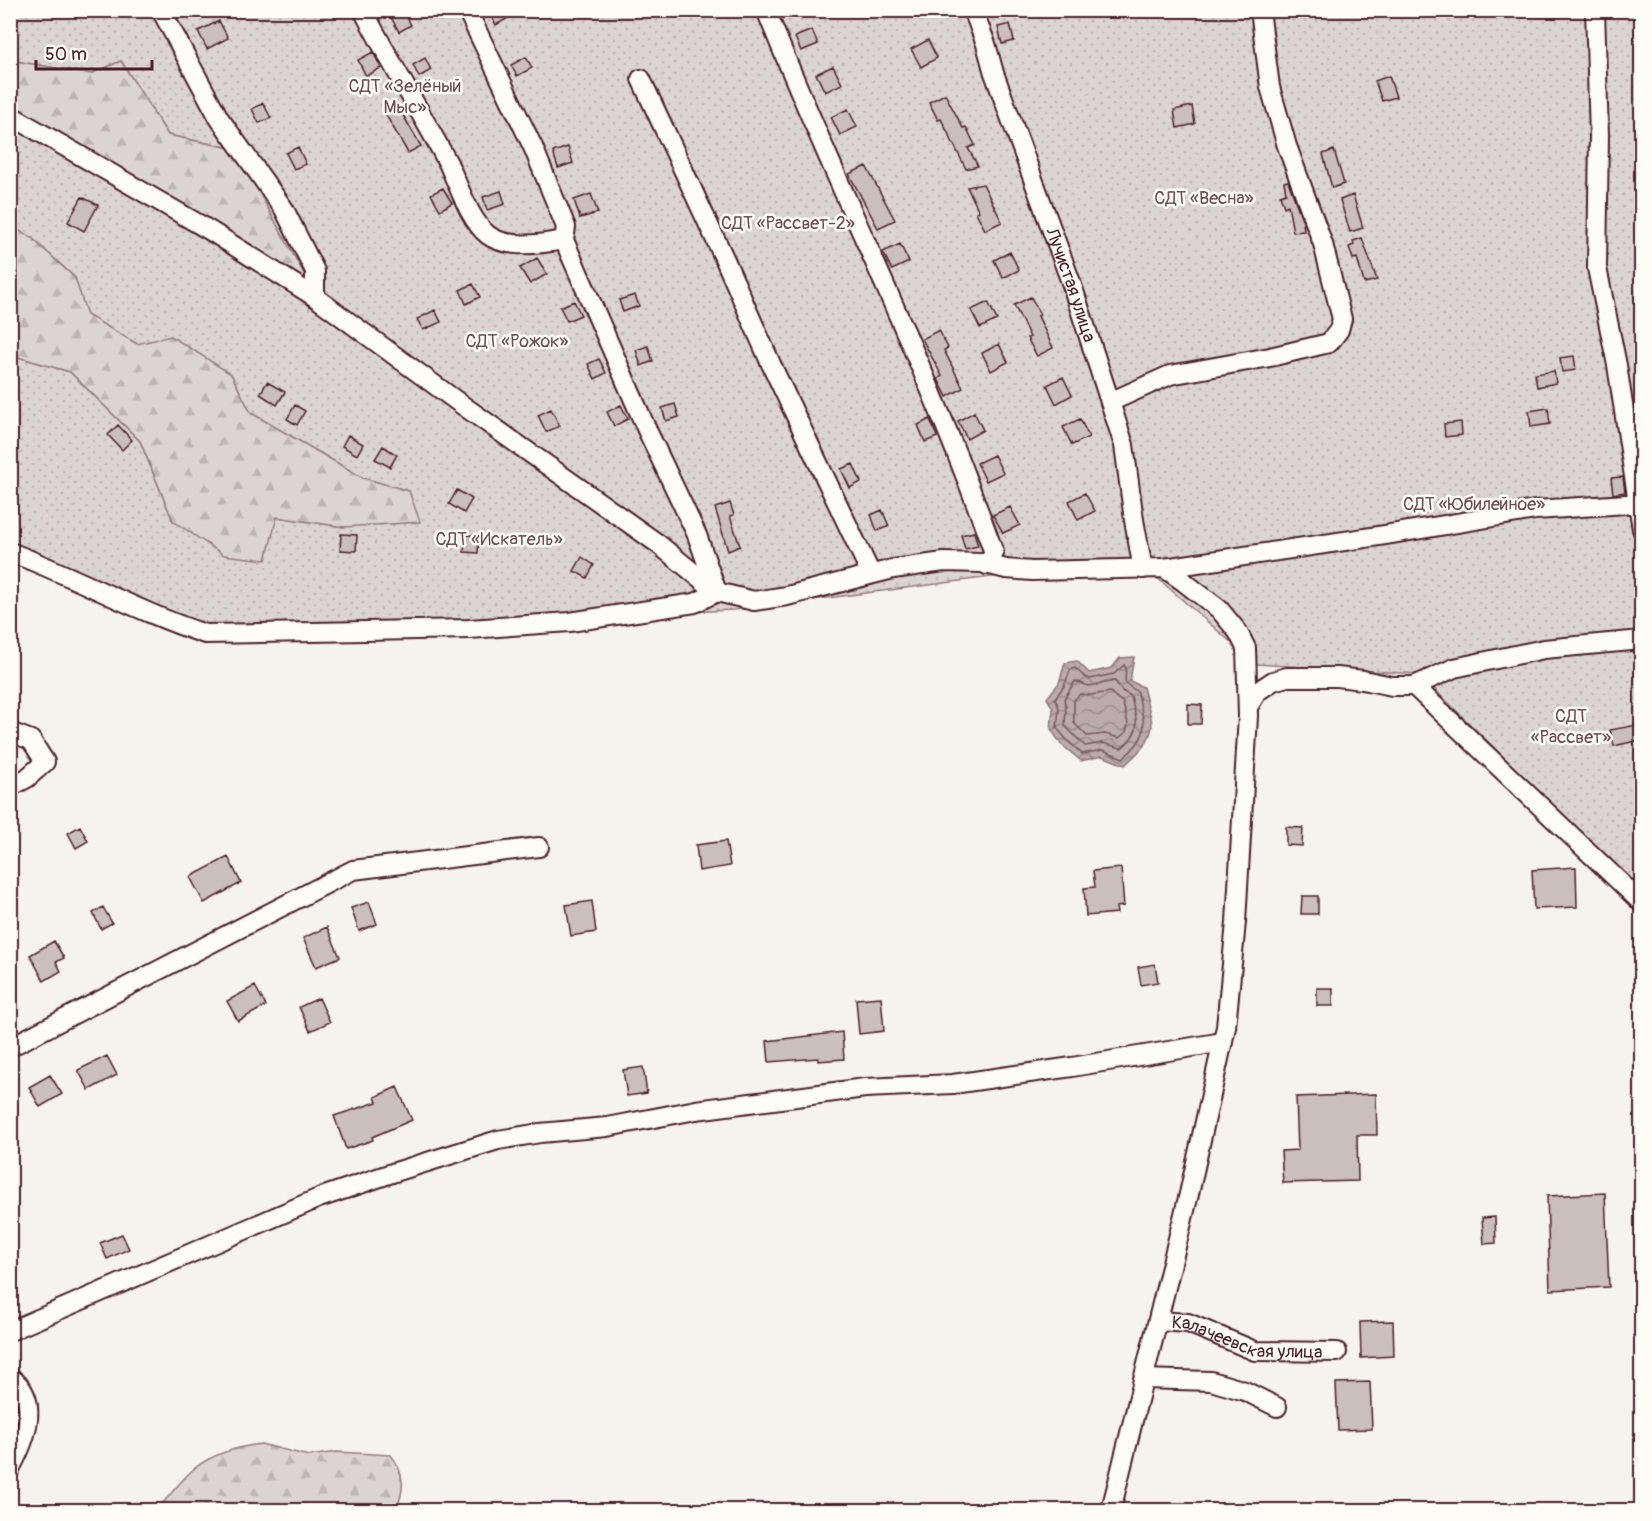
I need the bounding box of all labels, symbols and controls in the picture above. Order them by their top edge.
scale bar [36,33,152,71]
text: 50 m [45,43,87,66]
park label: СДТ «Зелёный Мыс» [349,75,461,119]
park label: СДТ «Весна» [1154,187,1254,210]
park label: СДТ «Рассвет-2» [721,212,855,235]
street label: Лучистая улица [1040,224,1101,345]
park label: СДТ «Рожок» [466,330,568,353]
park label: СДТ «Юбилейное» [1403,493,1545,516]
park label: СДТ «Искатель» [435,528,563,551]
park label: СДТ «Рассвет» [1531,705,1611,749]
street label: Калачеевская улица [1171,1311,1323,1364]

